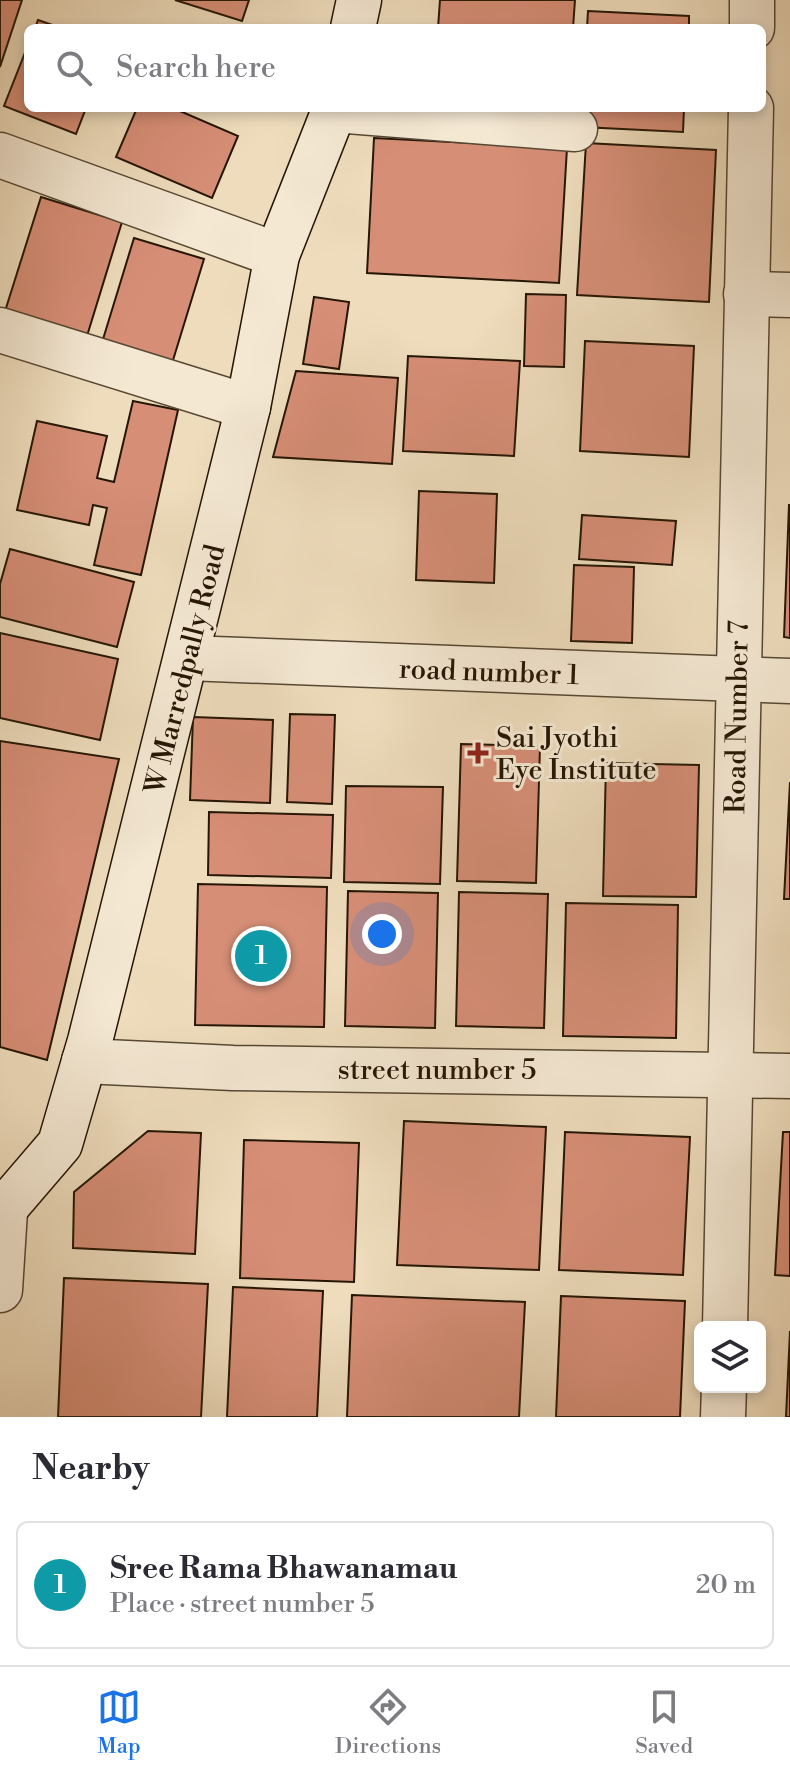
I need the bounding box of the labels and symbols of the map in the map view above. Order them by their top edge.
street label: W Marredpally Road [137,541,233,799]
street label: Road Number 7 [718,620,757,814]
street label: road number 1 [398,652,580,693]
place label: Sai Jyothi Eye Institute [496,721,657,788]
marker: Sai Jyothi Eye Institute [467,742,489,764]
your location [362,914,402,954]
pin: 1 [235,926,287,986]
street label: street number 5 [338,1053,536,1088]

